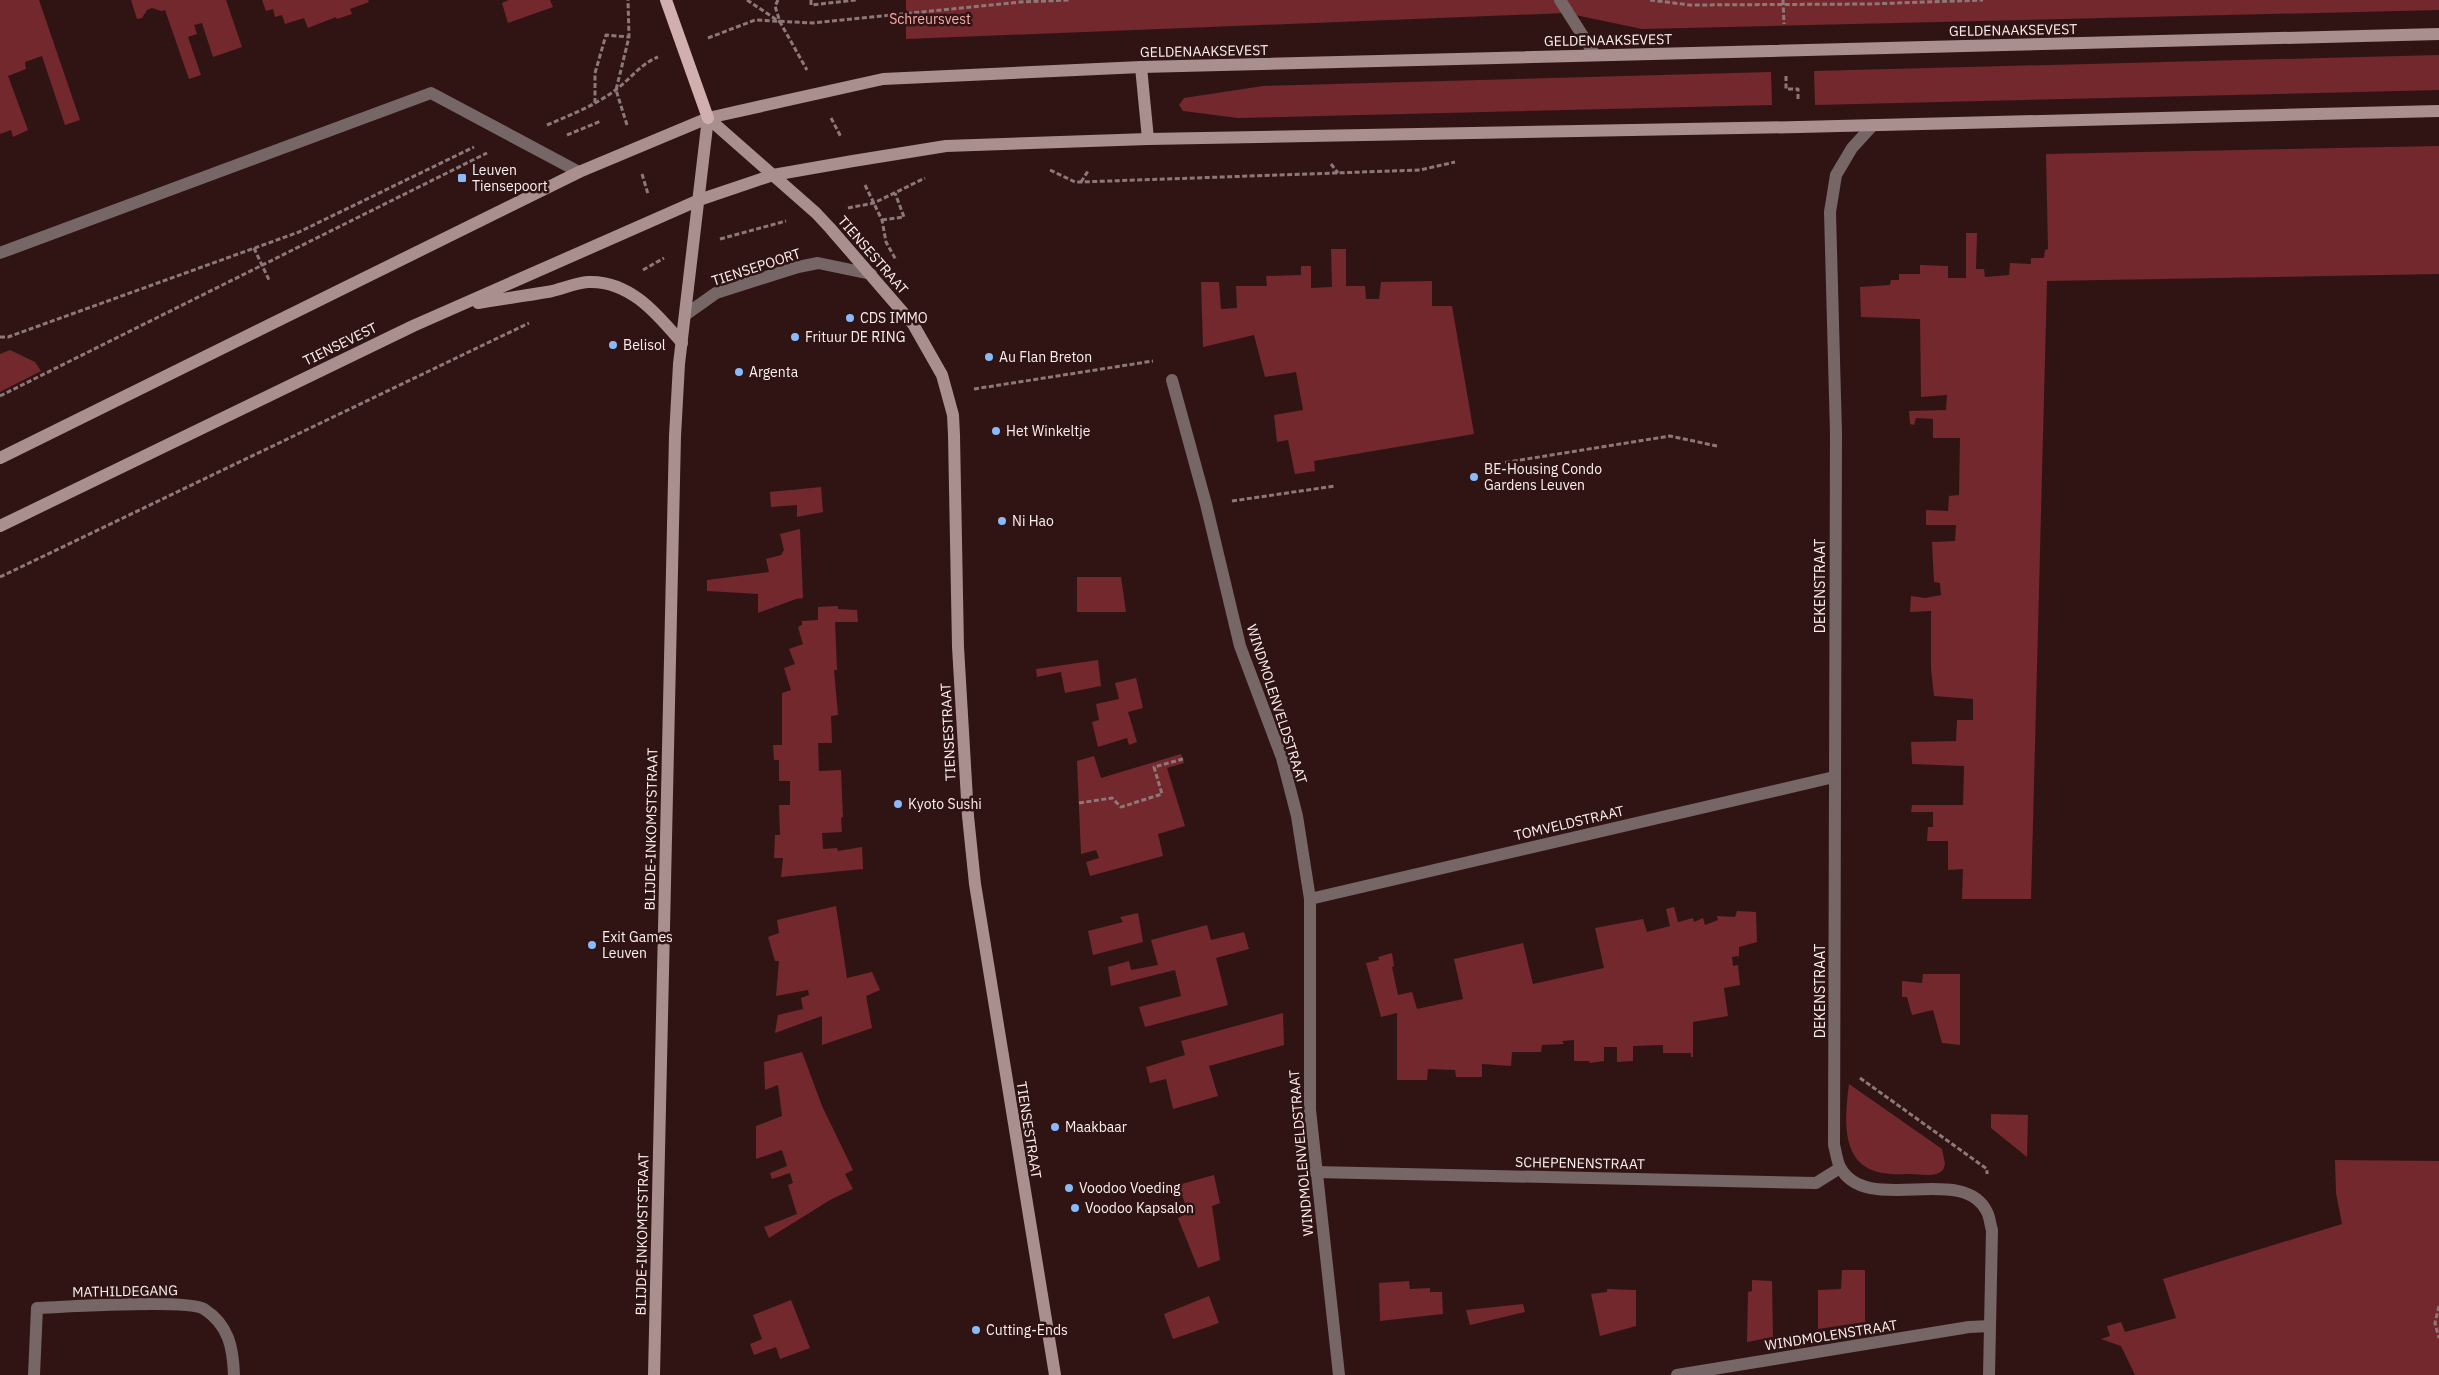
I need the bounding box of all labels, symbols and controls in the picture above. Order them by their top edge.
park label: Schreursvest [889,10,971,28]
street label: GELDENAAKSEVEST [1949,20,2077,40]
street label: GELDENAAKSEVEST [1544,30,1672,50]
street label: GELDENAAKSEVEST [1140,41,1268,61]
place label: Leuven Tiensepoort [472,161,548,195]
marker: Leuven Tiensepoort [456,172,468,184]
street label: TIENSESTRAAT [834,212,912,298]
street label: TIENSEPOORT [709,244,803,290]
place label: CDS IMMO [860,309,928,327]
marker: CDS IMMO [844,312,856,324]
street label: TIENSEVEST [300,318,380,370]
place label: Frituur DE RING [805,328,906,346]
marker: Frituur DE RING [789,331,801,343]
place label: Belisol [623,336,666,354]
marker: Belisol [607,339,619,351]
place label: Au Flan Breton [999,348,1092,366]
marker: Au Flan Breton [983,351,995,363]
place label: Argenta [749,363,799,381]
marker: Argenta [733,366,745,378]
place label: Het Winkeltje [1006,422,1091,440]
marker: Het Winkeltje [990,425,1002,437]
place label: BE-Housing Condo Gardens Leuven [1484,460,1602,494]
marker: BE-Housing Condo Gardens Leuven [1468,471,1480,483]
place label: Ni Hao [1012,512,1054,530]
marker: Ni Hao [996,515,1008,527]
street label: DEKENSTRAAT [1811,539,1829,633]
street label: WINDMOLENVELDSTRAAT [1243,622,1311,786]
street label: TIENSESTRAAT [936,683,960,781]
street label: BLIJDE-INKOMSTSTRAAT [641,747,661,911]
place label: Kyoto Sushi [908,795,982,813]
marker: Kyoto Sushi [892,798,904,810]
street label: TOMVELDSTRAAT [1512,802,1626,844]
place label: Exit Games Leuven [602,928,673,962]
marker: Exit Games Leuven [586,939,598,951]
street label: DEKENSTRAAT [1811,944,1829,1038]
street label: WINDMOLENVELDSTRAAT [1285,1069,1317,1237]
street label: TIENSESTRAAT [1012,1080,1046,1180]
place label: Maakbaar [1065,1118,1127,1136]
marker: Maakbaar [1049,1121,1061,1133]
street label: BLIJDE-INKOMSTSTRAAT [632,1152,652,1316]
street label: SCHEPENENSTRAAT [1515,1153,1645,1173]
place label: Voodoo Voeding [1079,1179,1181,1197]
marker: Voodoo Voeding [1063,1182,1075,1194]
place label: Voodoo Kapsalon [1085,1199,1194,1217]
marker: Voodoo Kapsalon [1069,1202,1081,1214]
street label: MATHILDEGANG [72,1281,178,1301]
street label: WINDMOLENSTRAAT [1763,1316,1899,1354]
place label: Cutting-Ends [986,1321,1068,1339]
marker: Cutting-Ends [970,1324,982,1336]

